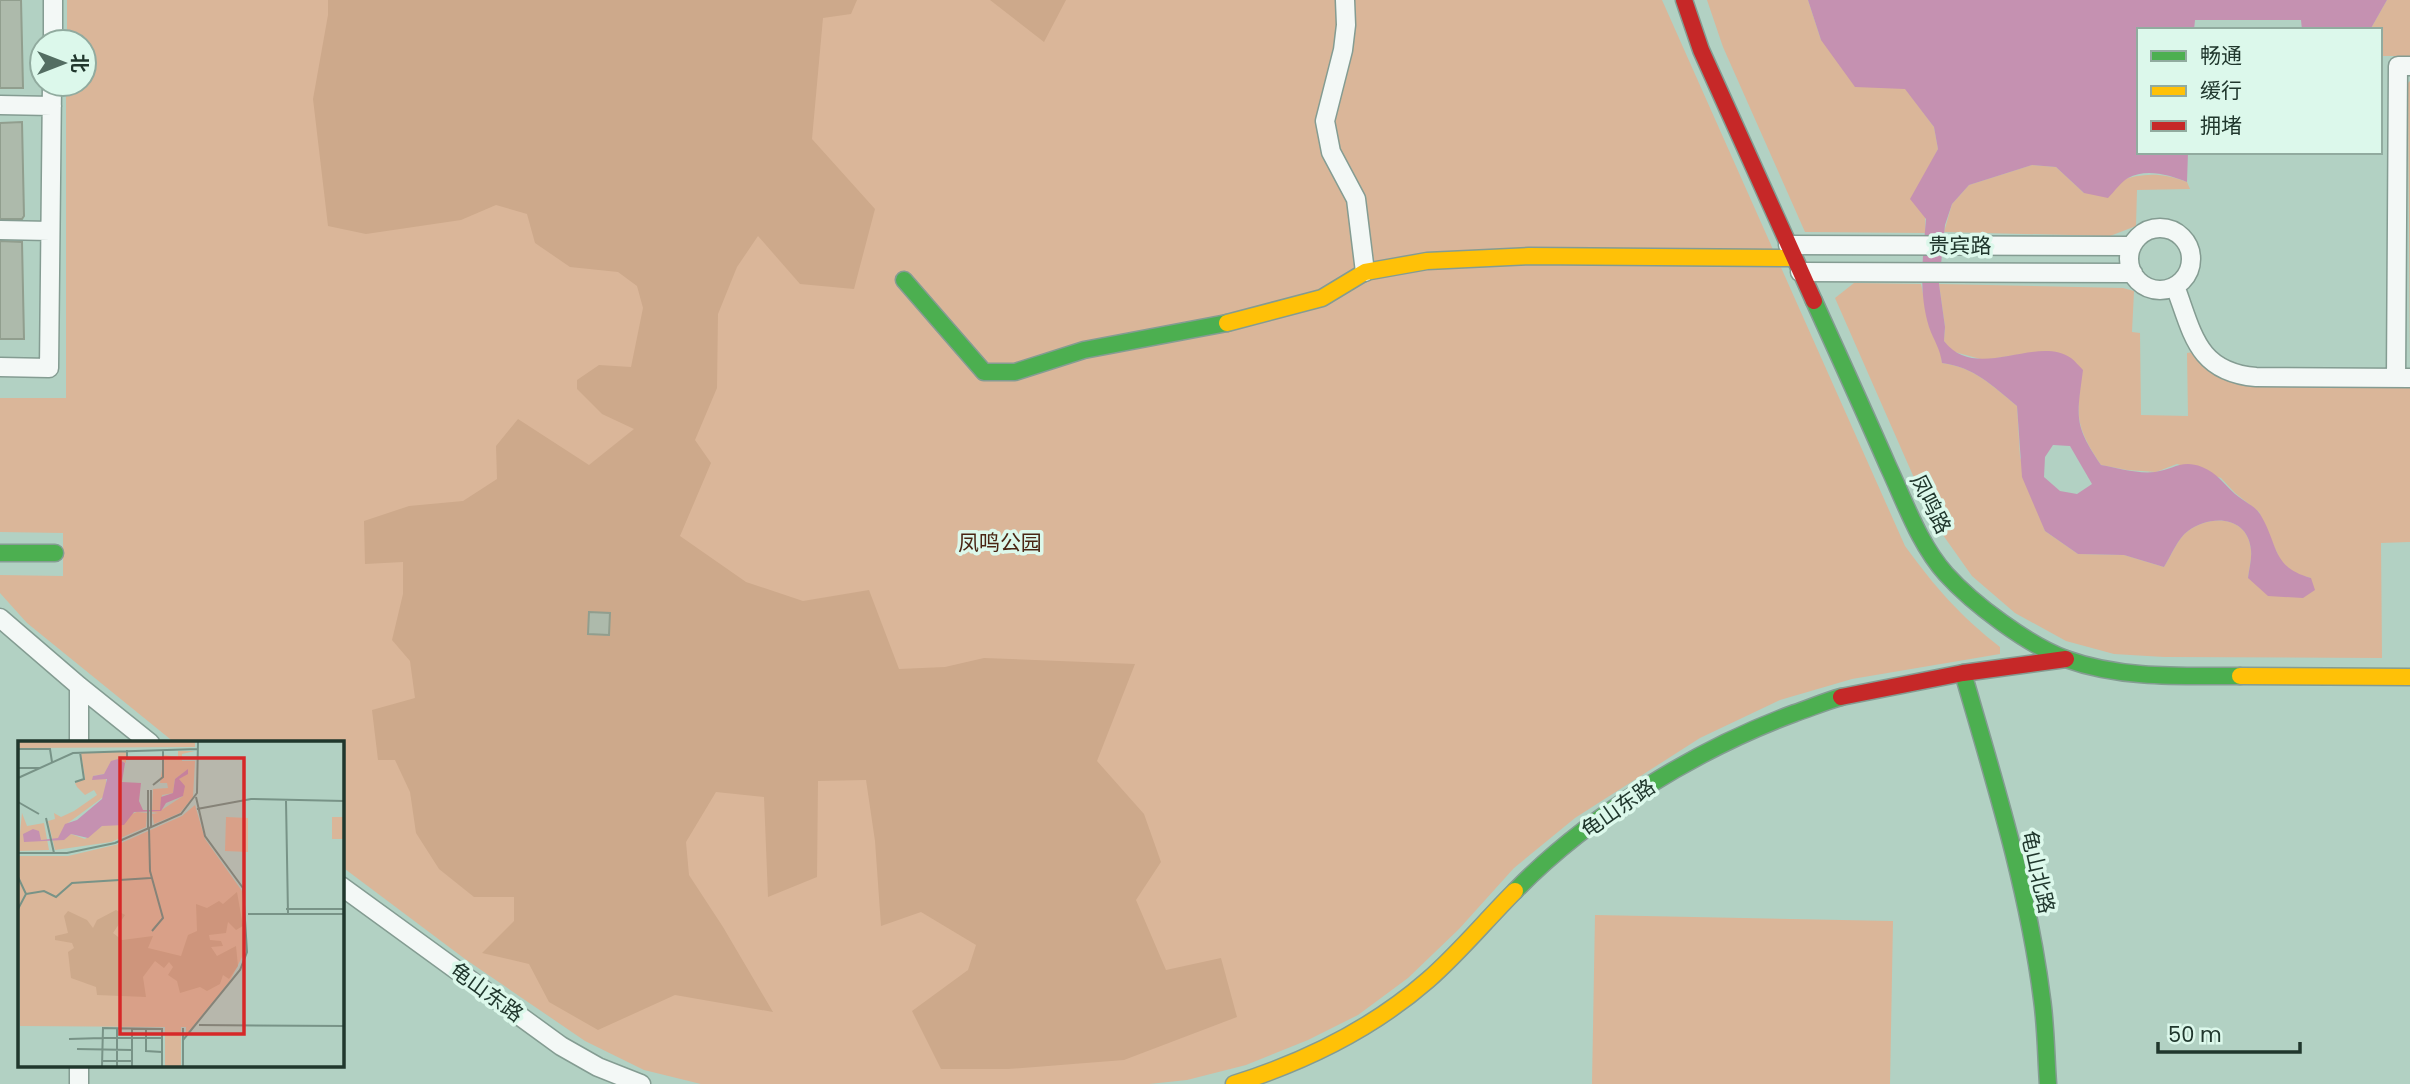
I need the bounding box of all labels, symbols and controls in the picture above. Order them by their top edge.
north arrow [28,28,98,98]
legend [2137,28,2382,154]
text: 畅通 [2200,41,2242,70]
text: 北 [66,53,93,73]
text: 缓行 [2200,76,2242,105]
text: 拥堵 [2200,111,2242,140]
street label: 贵宾路 [1929,231,1992,260]
street label: 凤鸣路 [1904,469,1958,539]
park label: 凤鸣公园 [958,528,1042,557]
inset map [18,741,343,1066]
street label: 龟山东路 [1575,772,1661,844]
street label: 龟山北路 [2014,828,2062,916]
street label: 龟山东路 [444,956,530,1028]
scale bar [2158,1010,2300,1054]
text: 50 m [2168,1020,2222,1049]

